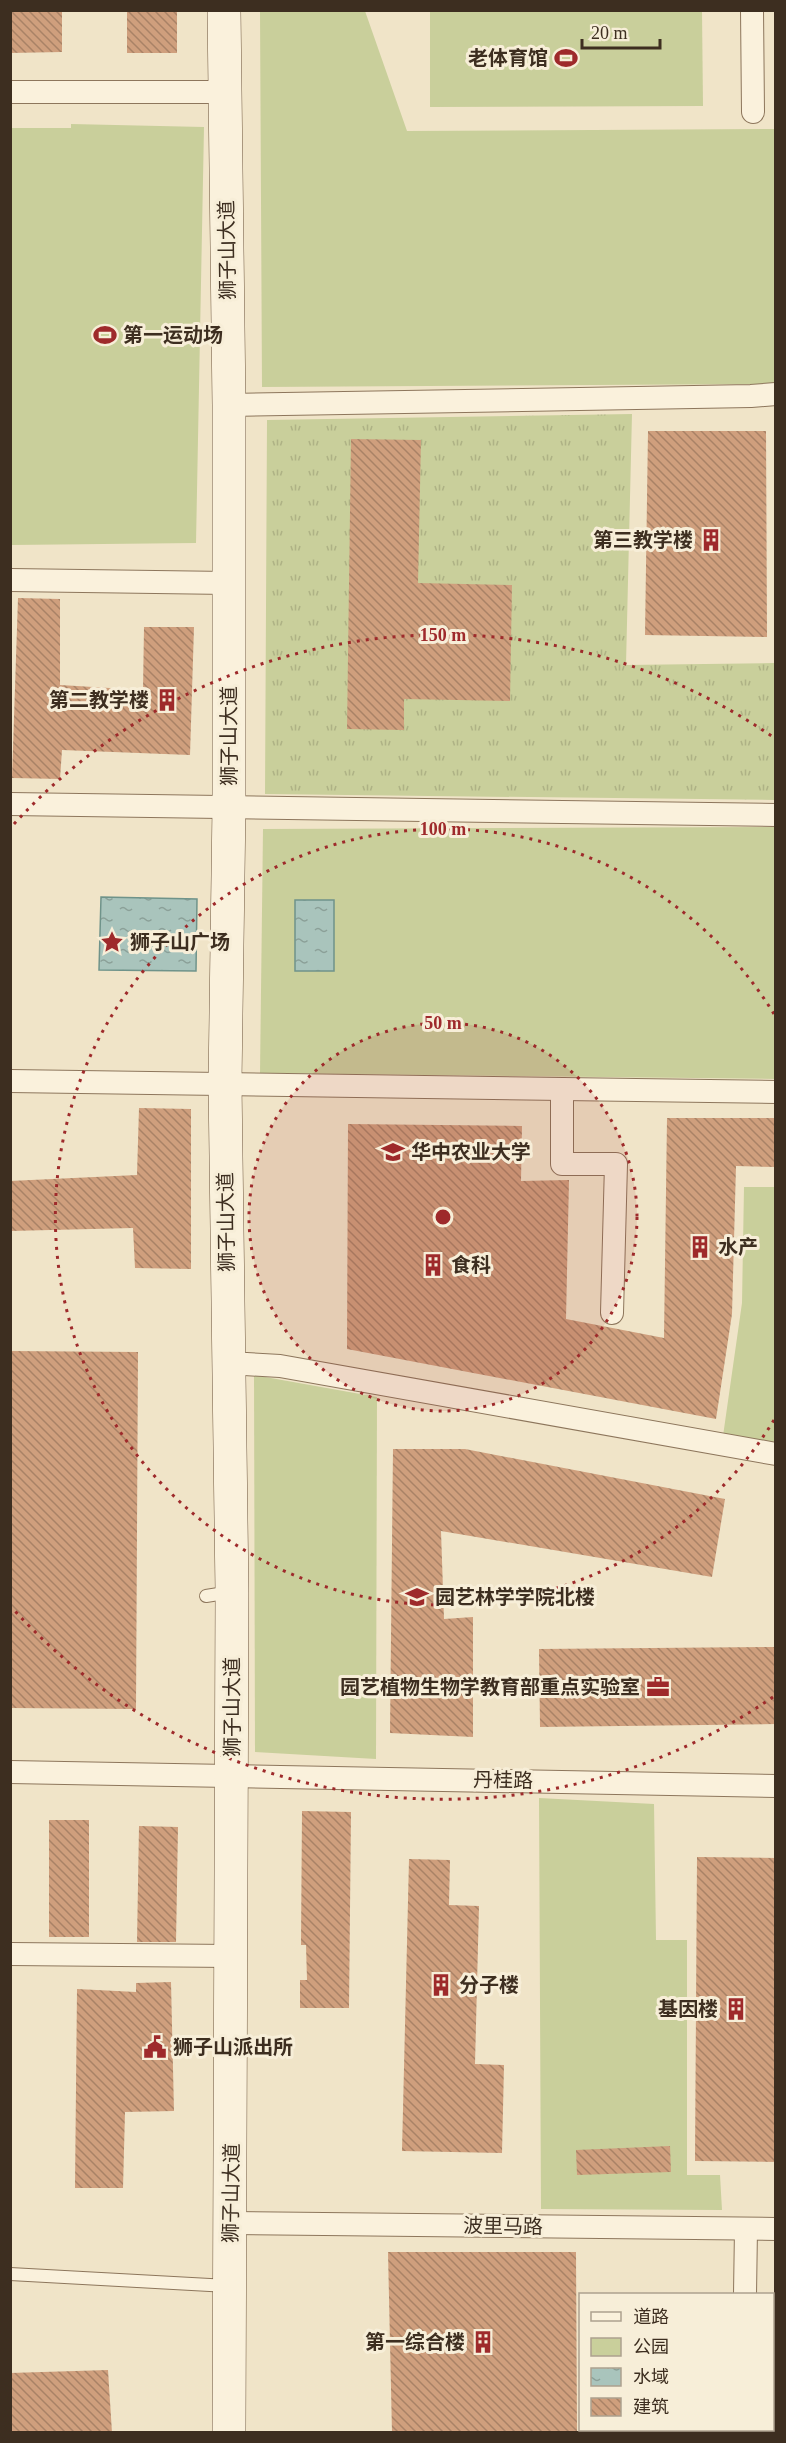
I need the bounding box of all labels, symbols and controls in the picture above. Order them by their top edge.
scale bar [582,12,660,50]
text: 20 m [591,23,628,43]
sports icon: 老体育馆 [553,45,579,71]
place label: 老体育馆 [468,47,548,69]
street label: 狮子山大道 [215,200,239,300]
sports icon: 第一运动场 [92,322,118,348]
place label: 第一运动场 [123,324,223,346]
building icon: 第三教学楼 [698,527,724,553]
place label: 第三教学楼 [593,529,693,551]
text: 150 m [420,625,466,645]
street label: 狮子山大道 [218,686,240,786]
building icon: 第二教学楼 [154,687,180,713]
place label: 第二教学楼 [49,689,149,711]
text: 100 m [420,819,466,839]
place icon: 狮子山广场 [99,929,125,955]
place label: 狮子山广场 [130,931,230,953]
text: 50 m [424,1013,462,1033]
school or university icon: 华中农业大学 [380,1139,406,1165]
place label: 华中农业大学 [411,1141,531,1163]
street label: 狮子山大道 [214,1172,238,1272]
centre of rings [433,1207,453,1227]
building icon: 水产 [687,1234,713,1260]
place label: 水产 [718,1236,758,1258]
building icon: 食科 [420,1252,446,1278]
place label: 食科 [451,1254,491,1276]
school or university icon: 园艺林学学院北楼 [404,1584,430,1610]
place label: 园艺林学学院北楼 [435,1586,595,1608]
street label: 狮子山大道 [221,1657,243,1757]
office icon: 园艺植物生物学教育部重点实验室 [645,1674,671,1700]
place label: 园艺植物生物学教育部重点实验室 [340,1676,640,1698]
street label: 丹桂路 [473,1768,533,1792]
building icon: 分子楼 [428,1972,454,1998]
place label: 分子楼 [459,1974,519,1996]
building icon: 基因楼 [723,1996,749,2022]
place label: 基因楼 [658,1998,718,2020]
public building icon: 狮子山派出所 [142,2034,168,2060]
place label: 狮子山派出所 [173,2036,293,2058]
street label: 狮子山大道 [219,2143,243,2243]
street label: 波里马路 [463,2214,543,2238]
legend [579,2293,774,2431]
text: 道路 [633,2307,669,2327]
building icon: 第一综合楼 [470,2329,496,2355]
place label: 第一综合楼 [365,2331,465,2353]
text: 公园 [633,2337,669,2357]
text: 水域 [633,2367,669,2387]
text: 建筑 [633,2397,669,2417]

